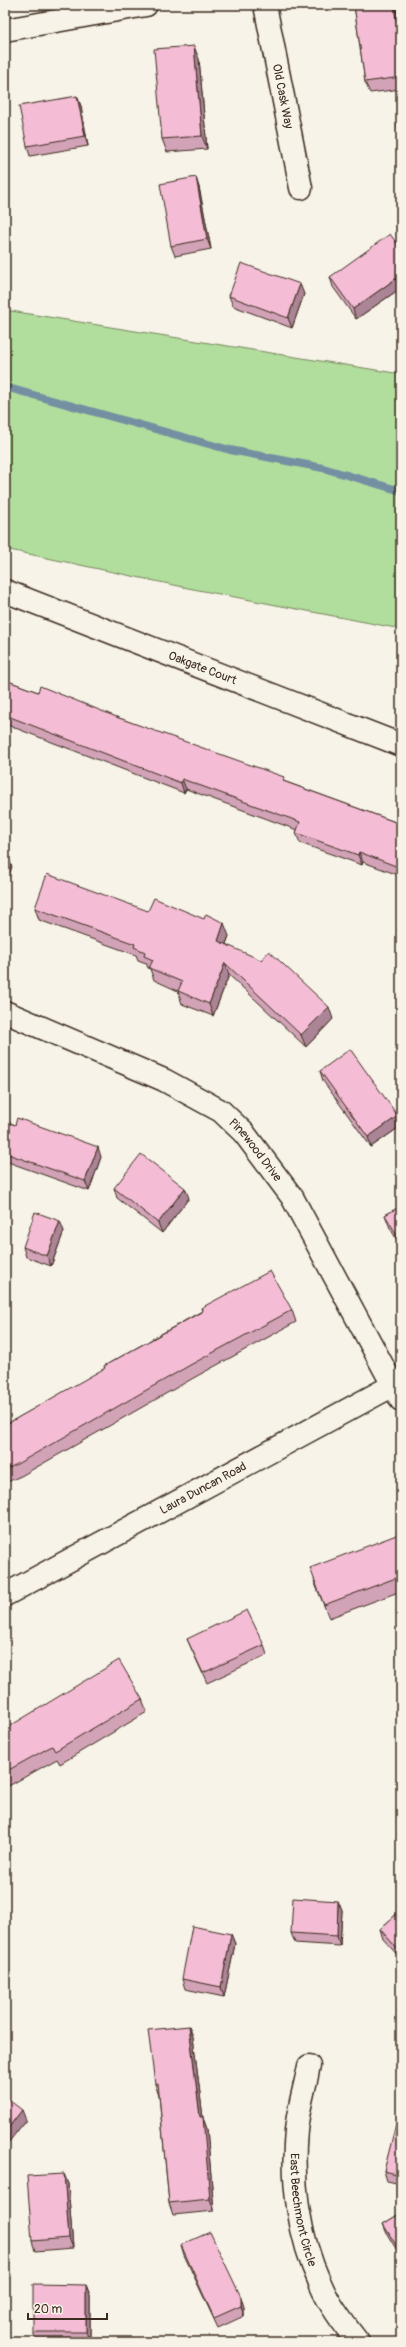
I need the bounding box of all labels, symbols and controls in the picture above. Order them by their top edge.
street label: Old Cask Way [269,62,297,130]
street label: Oakgate Court [166,648,239,688]
street label: Pinewood Drive [226,1115,285,1184]
street label: Laura Duncan Road [157,1458,249,1518]
street label: East Beechmont Circle [287,2153,320,2269]
scale bar [28,2295,107,2321]
text: 20 m [34,2302,63,2317]

